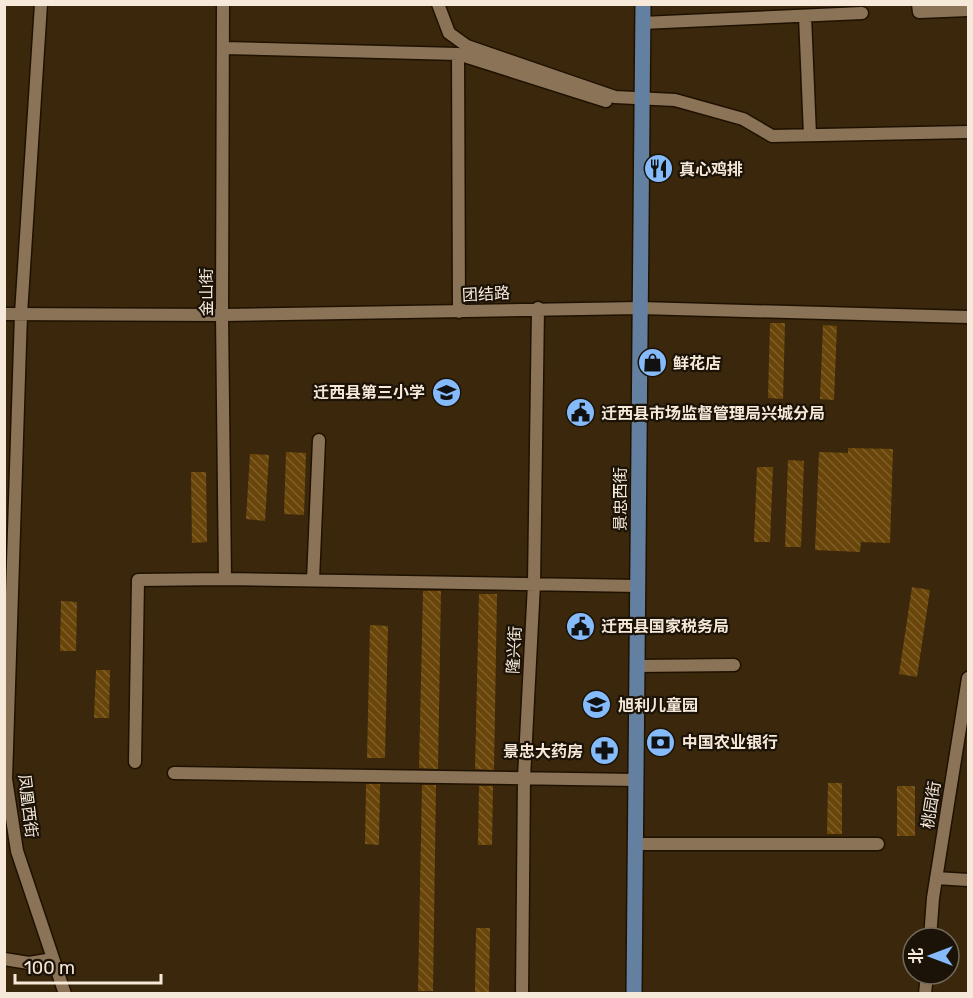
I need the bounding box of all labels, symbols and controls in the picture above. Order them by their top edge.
restaurant icon: 真心鸡排 [642,153,674,185]
place label: 真心鸡排 [679,160,743,179]
street label: 金山街 [197,268,216,316]
street label: 团结路 [462,283,510,305]
shop icon: 鲜花店 [636,347,668,379]
place label: 鲜花店 [673,354,721,373]
school or university icon: 迁西县第三小学 [430,376,462,408]
place label: 迁西县第三小学 [313,383,425,402]
public building icon: 迁西县市场监督管理局兴城分局 [564,397,596,429]
place label: 迁西县市场监督管理局兴城分局 [601,404,825,423]
street label: 景忠西街 [611,467,630,531]
public building icon: 迁西县国家税务局 [564,610,596,642]
place label: 迁西县国家税务局 [601,617,729,636]
street label: 隆兴街 [503,626,525,674]
school or university icon: 旭利儿童园 [581,689,613,721]
place label: 旭利儿童园 [618,696,698,715]
bank icon: 中国农业银行 [645,726,677,758]
place label: 中国农业银行 [682,733,778,752]
pharmacy icon: 景忠大药房 [588,735,620,767]
place label: 景忠大药房 [503,742,583,761]
street label: 凤凰西街 [15,773,41,839]
street label: 桃园街 [918,780,944,830]
north arrow [901,926,961,986]
scale bar [15,947,160,985]
text: 北 [907,948,926,964]
text: 100 m [24,957,75,979]

